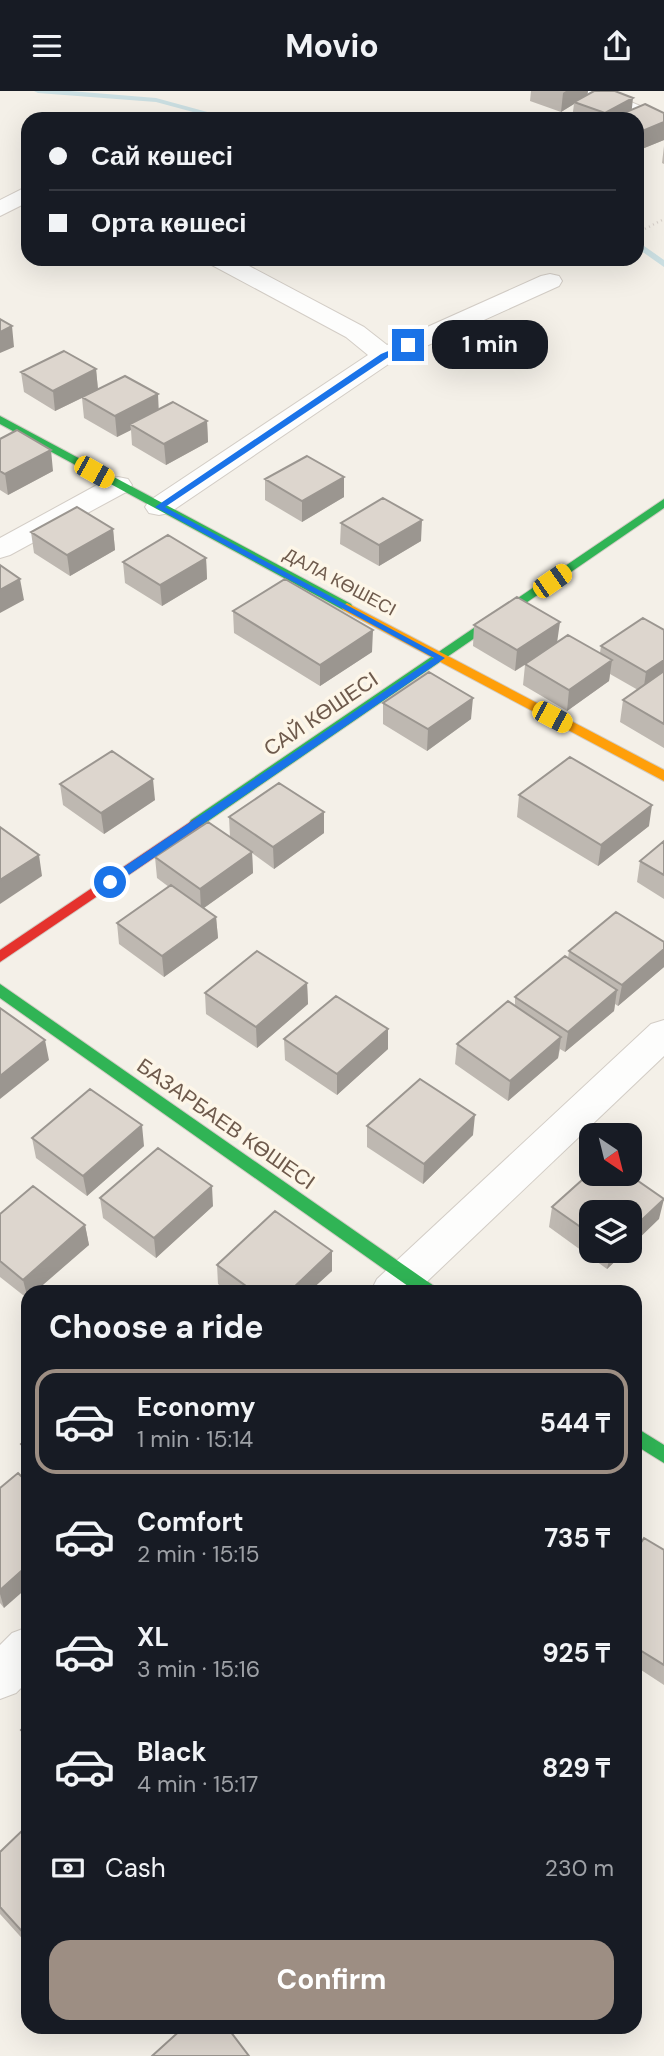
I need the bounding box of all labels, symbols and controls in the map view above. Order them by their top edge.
text: Movio [285,25,379,67]
icon: menu [28,27,66,65]
icon: share [598,27,636,65]
text: Сай көшесі [91,139,233,173]
text: Орта көшесі [91,206,246,240]
callout: 1 min [432,321,548,369]
route end [392,329,424,361]
text: 1 min [462,329,518,359]
car [71,453,118,491]
street label: ДАЛА КӨШЕСІ [280,542,400,622]
car [529,560,576,602]
street label: САЙ КӨШЕСІ [258,665,384,763]
car [529,698,576,736]
route start [94,866,126,898]
street label: БАЗАРБАЕВ КӨШЕСІ [131,1052,321,1196]
north arrow [579,1123,642,1187]
map controls [579,1123,642,1263]
button: layers [579,1200,642,1263]
text: Choose a ride [49,1306,264,1348]
icon: car [53,1390,116,1453]
text: Economy [137,1390,255,1424]
text: 544 ₸ [540,1406,610,1440]
text: 1 min · 15:14 [137,1424,253,1454]
icon: car [53,1505,116,1568]
text: Comfort [137,1505,243,1539]
text: 735 ₸ [544,1521,610,1555]
text: 2 min · 15:15 [137,1539,259,1569]
icon: car [53,1620,116,1683]
text: XL [137,1620,169,1654]
text: 925 ₸ [542,1636,610,1670]
text: 3 min · 15:16 [137,1654,260,1684]
icon: car [53,1735,116,1798]
text: Black [137,1735,207,1769]
text: 829 ₸ [542,1751,610,1785]
text: 4 min · 15:17 [137,1769,258,1799]
icon: cash [49,1849,87,1887]
text: Cash [105,1851,166,1885]
text: 230 m [545,1853,614,1883]
button: Confirm [49,1940,614,2020]

